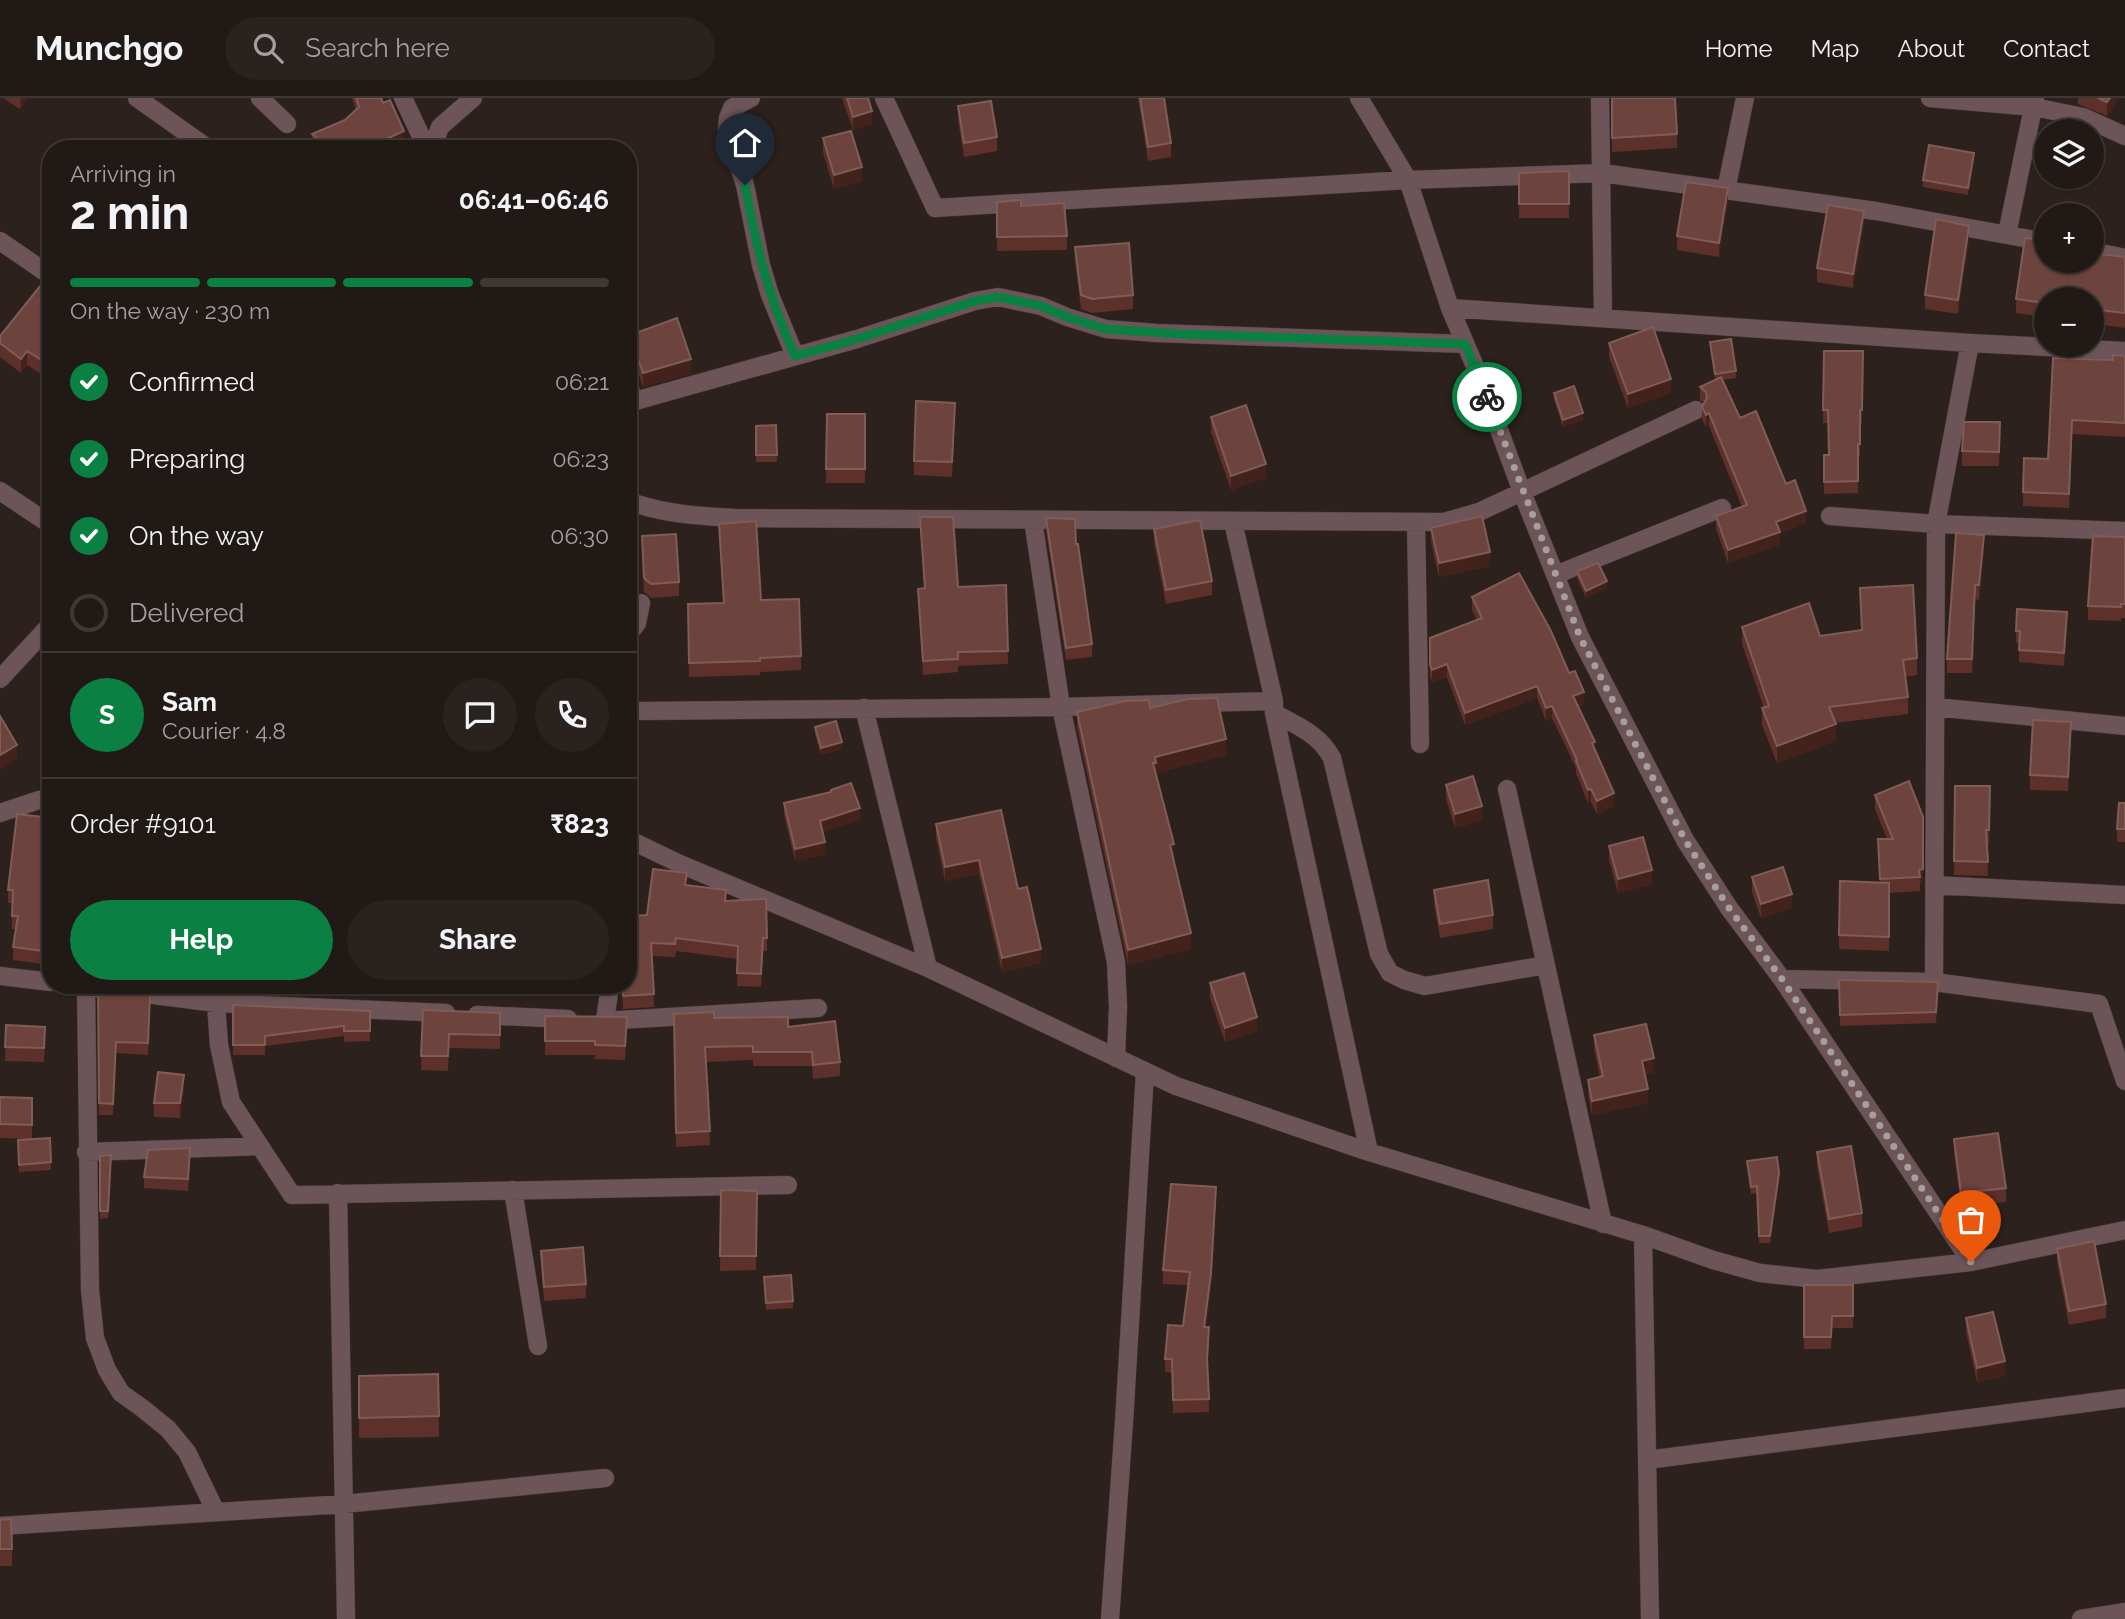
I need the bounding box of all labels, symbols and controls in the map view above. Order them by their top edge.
search box [225,17,715,80]
text: Munchgo [35,29,183,68]
icon: search [249,29,287,67]
text: Search here [305,33,450,63]
text: Home [1705,34,1773,63]
text: Map [1811,34,1859,63]
text: About [1897,34,1965,63]
text: Contact [2003,34,2090,63]
pin [715,113,775,185]
map controls [2034,119,2104,357]
button: layers [2034,119,2104,189]
icon: home [726,124,764,162]
text: Arriving in [70,160,176,187]
text: 06:41–06:46 [459,185,609,215]
text: 2 min [70,186,189,240]
button: + [2034,203,2104,273]
button: − [2034,287,2104,357]
text: On the way · 230 m [70,297,270,324]
courier [1452,362,1522,432]
icon: check [70,363,108,401]
text: Confirmed [129,367,255,397]
text: 06:21 [555,368,609,395]
icon: bike [1468,378,1506,416]
icon: check [70,440,108,478]
text: Preparing [129,444,245,474]
text: 06:23 [552,445,609,472]
icon: check [70,517,108,555]
text: On the way [129,521,264,551]
text: 06:30 [550,522,609,549]
text: Delivered [129,598,244,628]
button: chat [443,678,517,752]
button: phone [535,678,609,752]
text: Sam [162,687,217,717]
text: S [99,700,115,730]
text: Courier · 4.8 [162,717,286,744]
text: Order #9101 [70,809,216,839]
text: ₹823 [550,809,609,839]
button: Help [70,900,333,980]
button: Share [347,900,609,980]
pin [1941,1190,2001,1262]
icon: bag [1952,1201,1990,1239]

